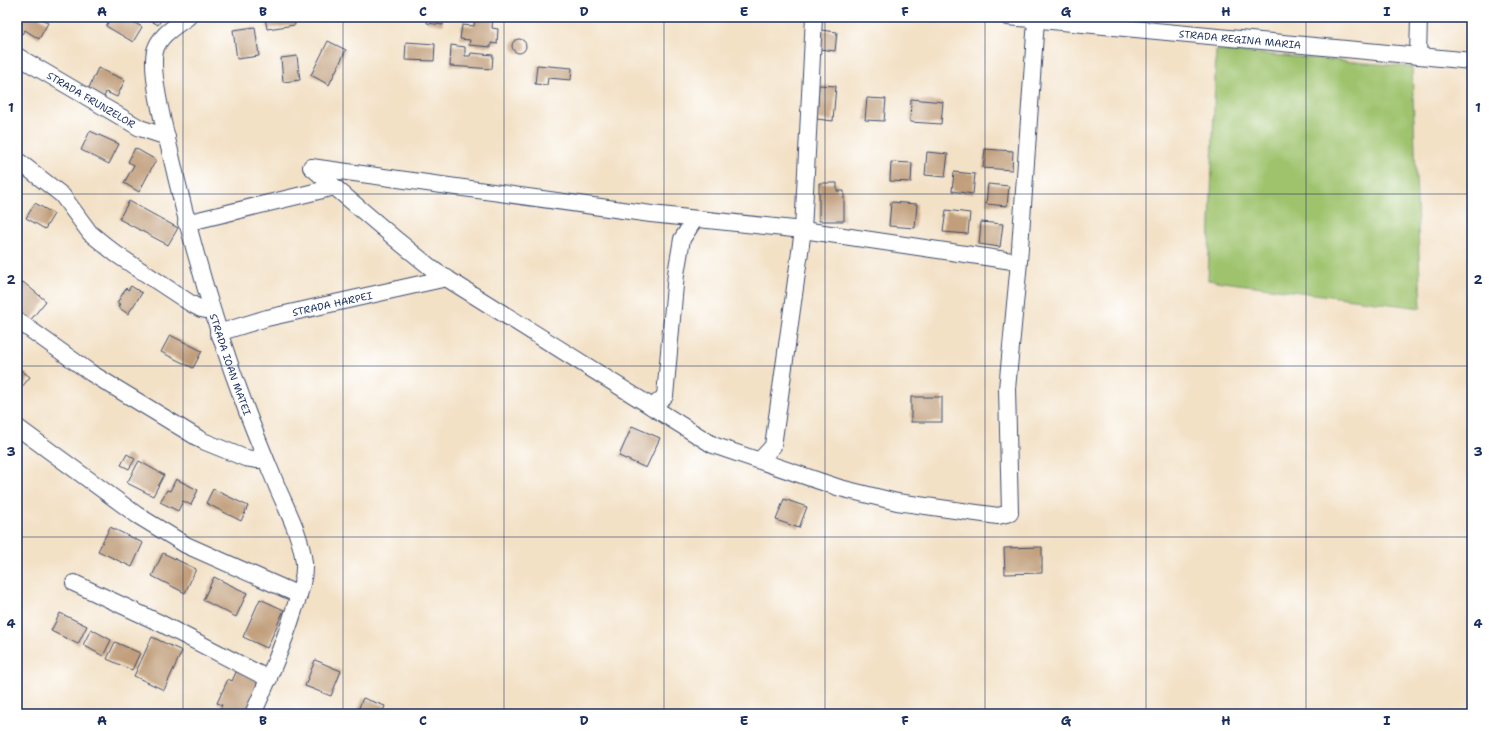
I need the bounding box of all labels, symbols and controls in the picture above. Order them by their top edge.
text: A [97,3,107,20]
text: B [259,3,267,20]
text: C [419,3,427,20]
text: D [579,3,589,20]
text: E [740,3,749,20]
text: F [901,3,909,20]
text: G [1061,3,1072,20]
text: H [1221,3,1231,20]
text: I [1383,3,1391,20]
street label: STRADA REGINA MARIA [1178,27,1302,51]
street label: STRADA FRUNZELOR [45,68,138,130]
text: 1 [8,99,14,116]
text: 1 [1475,99,1481,116]
text: 2 [6,271,16,288]
text: 2 [1473,271,1483,288]
street label: STRADA HARPEI [291,288,374,319]
street label: STRADA IOAN MATEI [207,312,254,418]
text: 3 [6,443,16,460]
text: 3 [1473,443,1483,460]
text: 4 [6,615,16,632]
text: 4 [1473,615,1483,632]
text: A [97,712,107,729]
text: B [259,712,267,729]
text: C [419,712,427,729]
text: D [579,712,589,729]
text: E [740,712,749,729]
text: F [901,712,909,729]
text: G [1061,712,1072,729]
text: H [1221,712,1231,729]
text: I [1383,712,1391,729]

